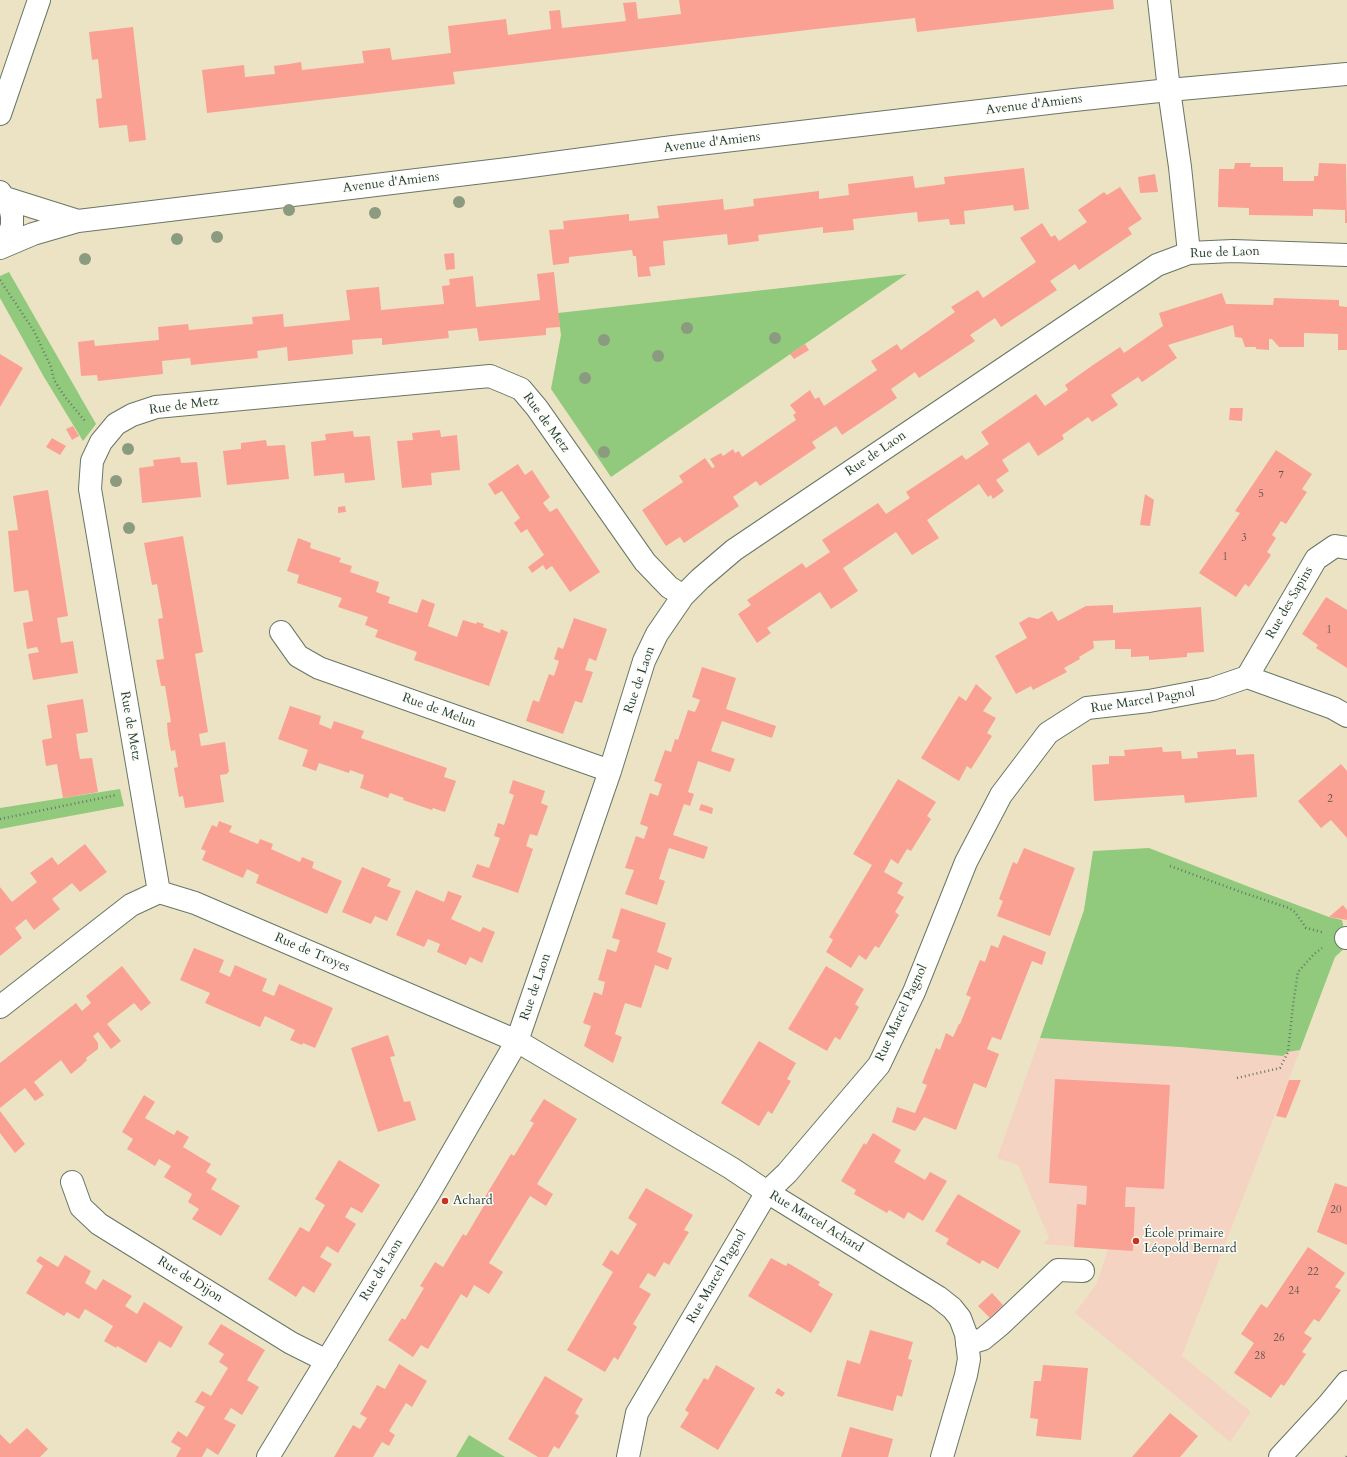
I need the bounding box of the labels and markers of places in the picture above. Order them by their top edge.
place label: Achard [453,1193,493,1209]
marker: Achard [440,1196,450,1206]
place label: École primaire Léopold Bernard [1144,1226,1237,1257]
marker: École primaire Léopold Bernard [1131,1236,1141,1246]

